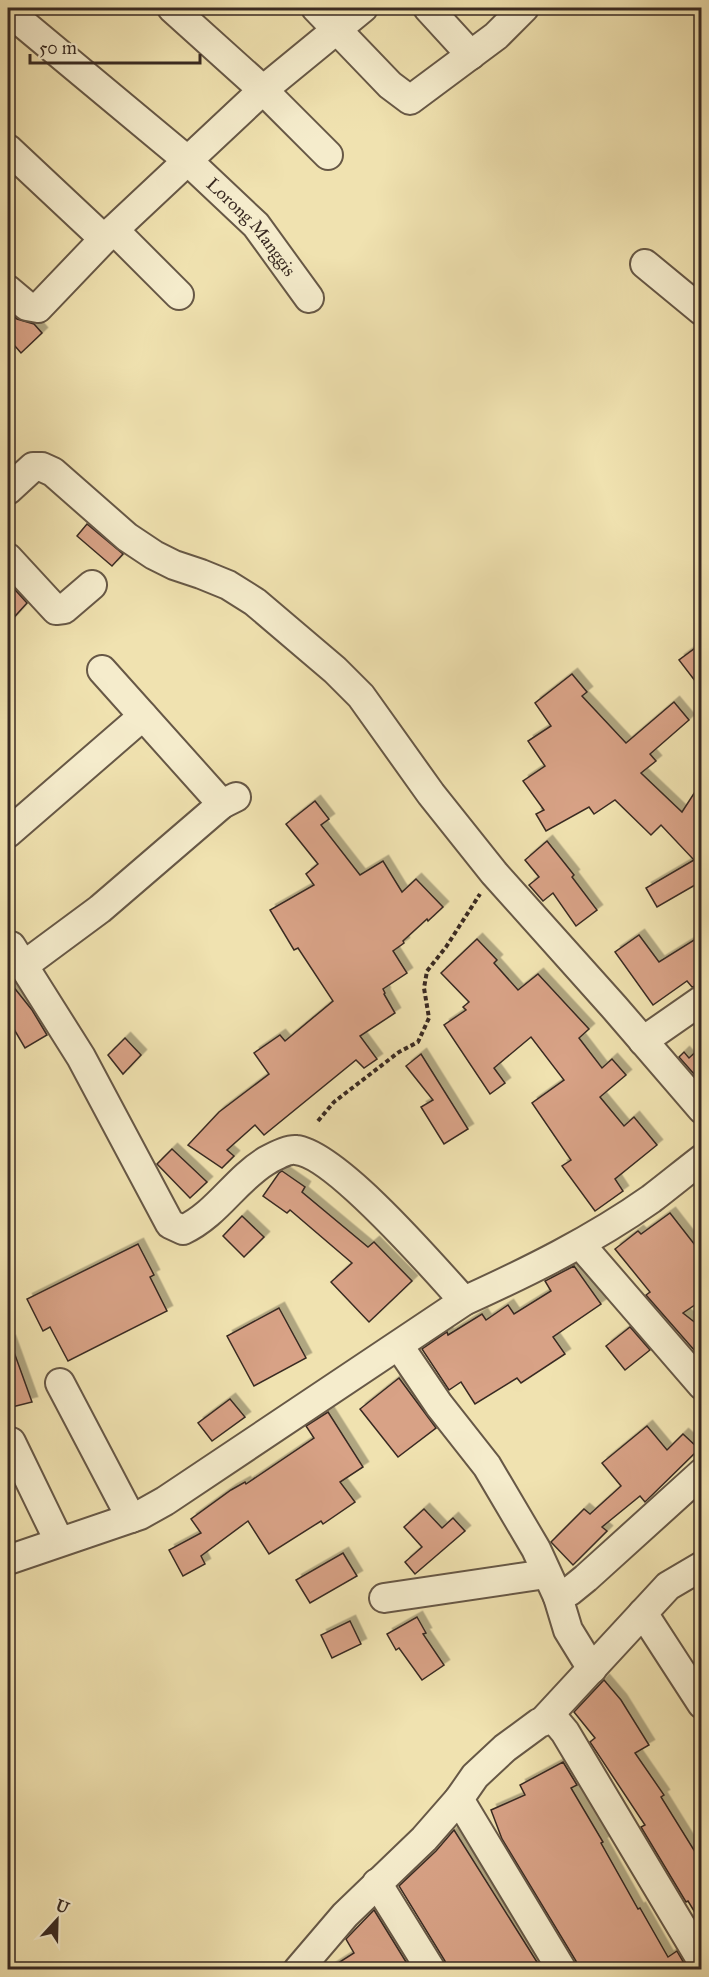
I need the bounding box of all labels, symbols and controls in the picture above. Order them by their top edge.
scale bar [30,27,200,65]
text: 50 m [39,37,77,59]
street label: Lorong Manggis [202,173,301,281]
north arrow [27,1890,87,1950]
text: U [53,1895,72,1918]

